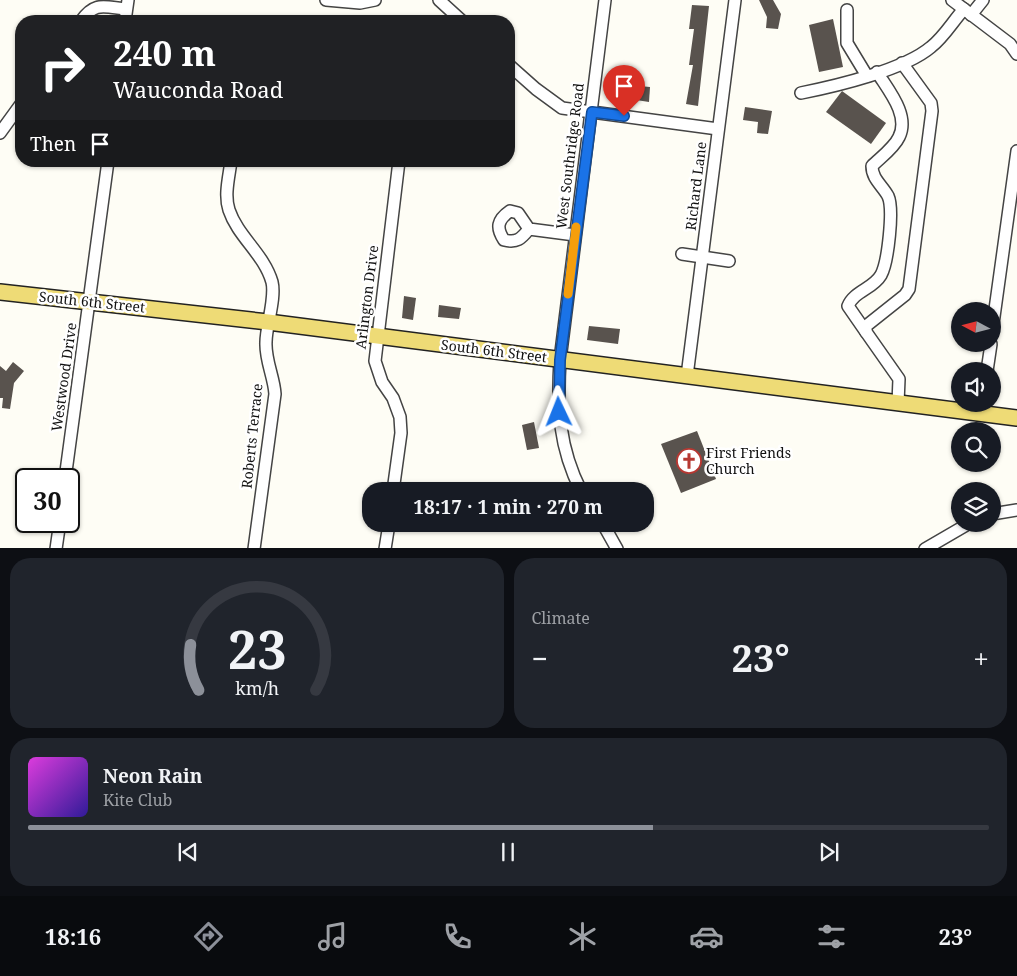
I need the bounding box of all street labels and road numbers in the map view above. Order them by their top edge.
street label: West Southridge Road [551,82,588,230]
street label: Richard Lane [681,140,710,231]
street label: Arlington Drive [351,244,382,350]
street label: South 6th Street [38,286,146,317]
street label: Westwood Drive [46,321,81,433]
street label: South 6th Street [440,335,548,366]
street label: Roberts Terrace [237,383,266,489]

